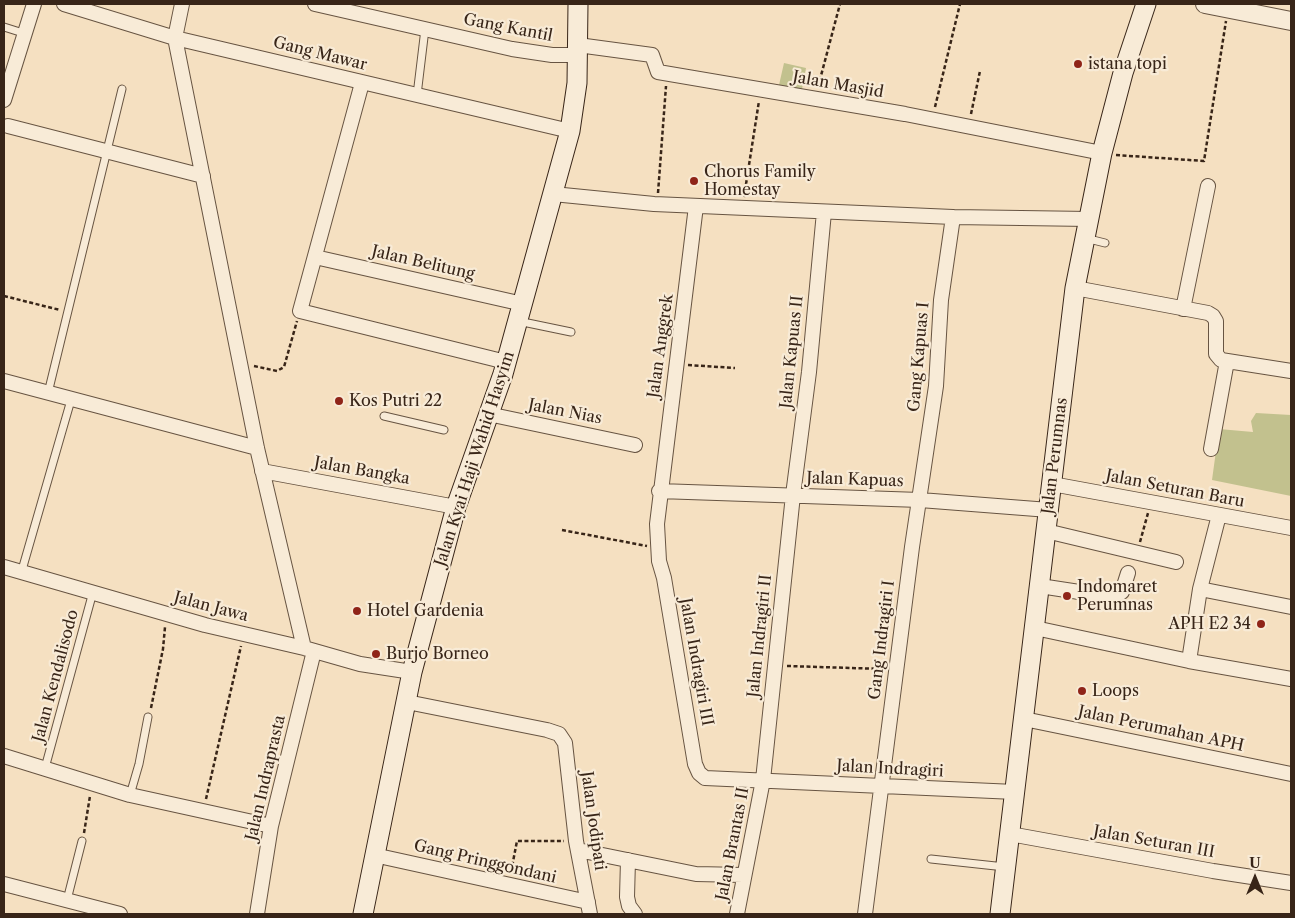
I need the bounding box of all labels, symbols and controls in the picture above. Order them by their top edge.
street label: Gang Kantil [462,10,554,46]
street label: Gang Mawar [271,33,369,75]
place label: istana topi [1088,54,1167,74]
marker: istana topi [1072,58,1084,70]
street label: Jalan Masjid [791,68,885,102]
place label: Chorus Family Homestay [704,162,816,200]
marker: Chorus Family Homestay [688,175,700,187]
street label: Jalan Belitung [370,242,476,284]
street label: Jalan Anggrek [644,293,678,399]
street label: Jalan Kapuas II [777,294,807,410]
street label: Gang Kapuas I [905,301,933,413]
street label: Jalan Kyai Haji Wahid Hasyim [431,349,519,569]
place label: Kos Putri 22 [349,391,442,411]
marker: Kos Putri 22 [333,395,345,407]
street label: Jalan Nias [526,395,604,429]
street label: Jalan Perumnas [1038,397,1072,515]
street label: Jalan Bangka [313,453,411,489]
street label: Jalan Seturan Baru [1104,466,1246,512]
street label: Jalan Kapuas [806,469,904,491]
street label: Jalan Indragiri II [744,574,776,698]
place label: Indomaret Perumnas [1077,577,1157,615]
street label: Gang Indragiri I [865,579,899,701]
street label: Jalan Jawa [172,588,250,626]
marker: Indomaret Perumnas [1061,590,1073,602]
street label: Jalan Indragiri III [675,597,717,727]
place label: Hotel Gardenia [367,601,484,621]
marker: Hotel Gardenia [351,605,363,617]
street label: Jalan Kendalisodo [29,608,83,744]
place label: APH E2 34 [1168,614,1251,634]
marker: APH E2 34 [1255,618,1267,630]
place label: Burjo Borneo [386,644,489,664]
marker: Burjo Borneo [370,648,382,660]
place label: Loops [1092,681,1139,701]
marker: Loops [1076,685,1088,697]
street label: Jalan Perumahan APH [1076,702,1246,756]
street label: Jalan Indraprasta [242,713,290,843]
street label: Jalan Indragiri [836,757,944,781]
street label: Jalan Jodipati [577,770,609,872]
street label: Jalan Brantas II [713,786,753,902]
street label: Jalan Seturan III [1092,822,1216,862]
street label: Gang Pringgondani [412,836,558,888]
north arrow [1230,853,1280,903]
text: U [1249,854,1261,872]

